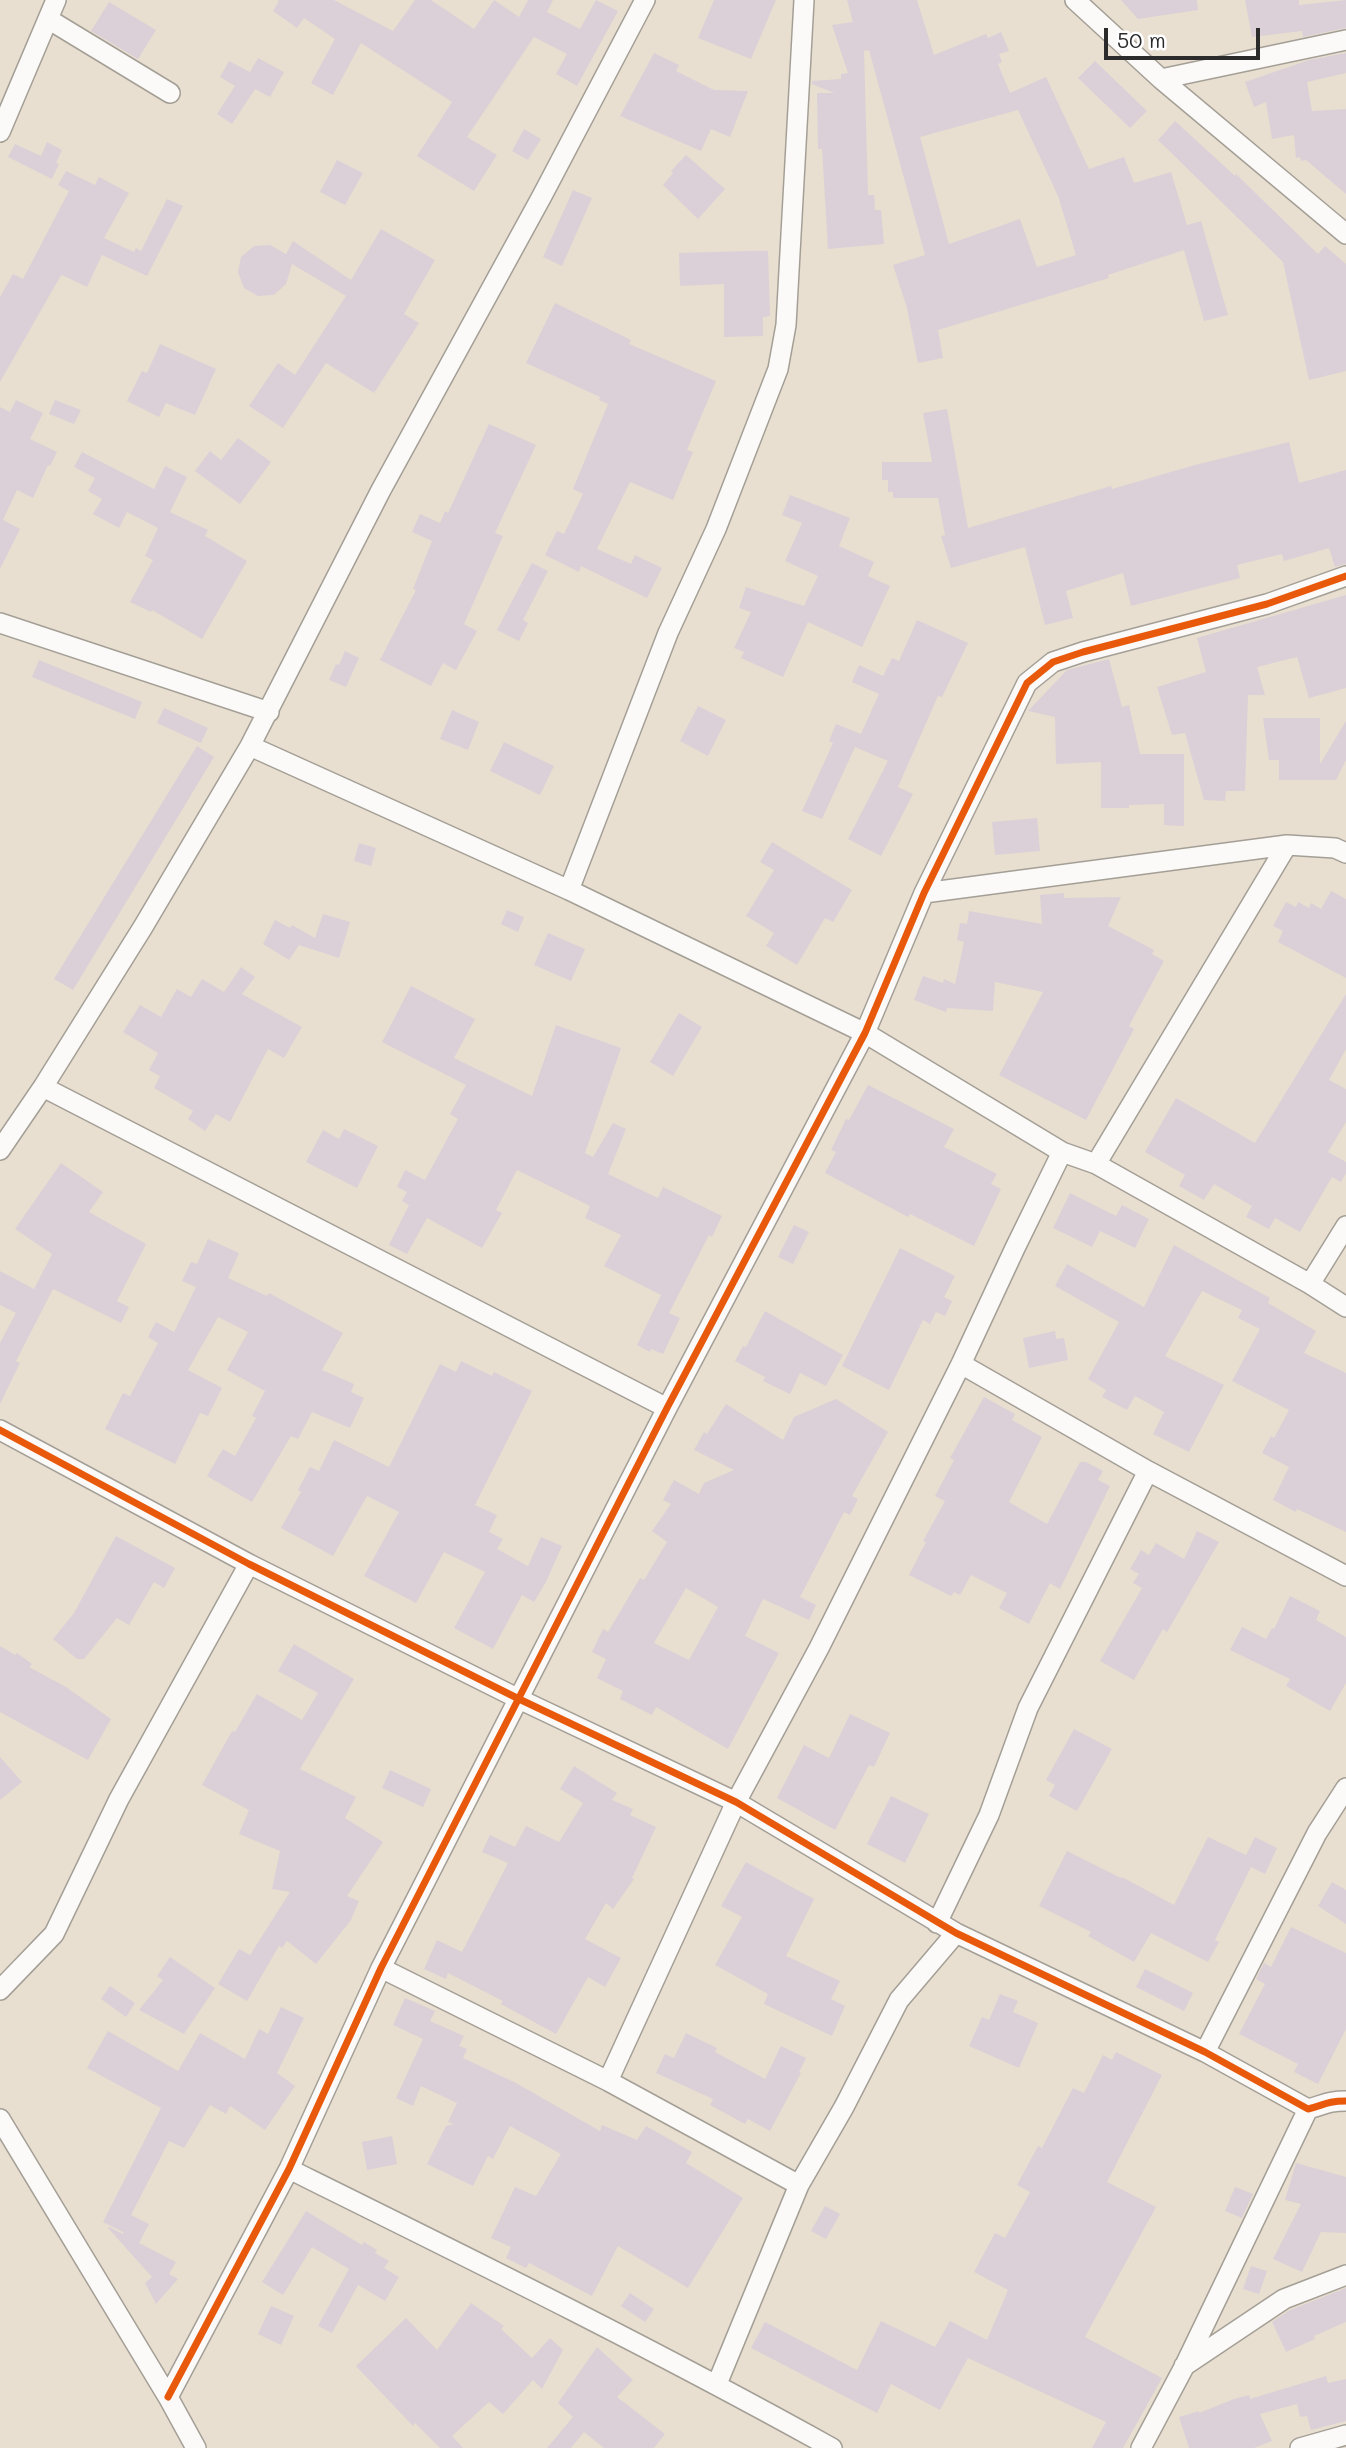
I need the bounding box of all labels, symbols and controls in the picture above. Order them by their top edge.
scale bar [1108,14,1264,58]
text: 50 m [1117,26,1166,53]

